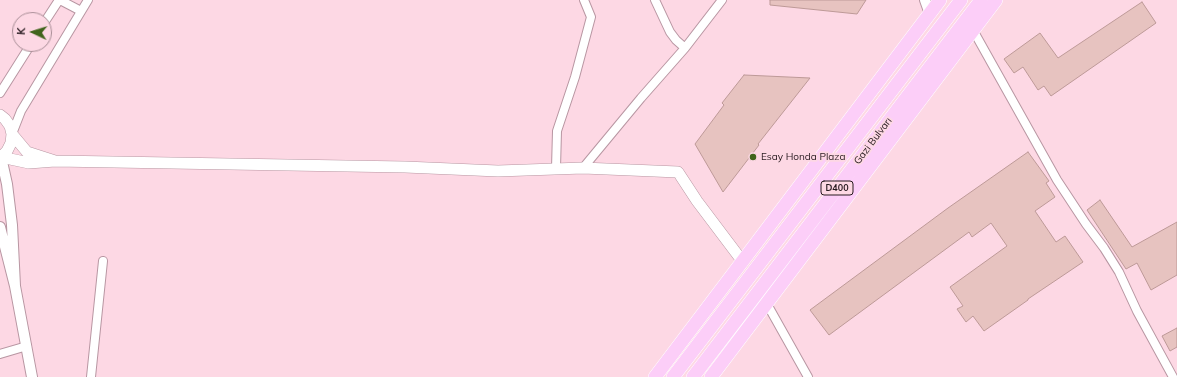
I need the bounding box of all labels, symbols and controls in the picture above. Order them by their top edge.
north arrow [12,12,52,52]
text: K [14,27,28,35]
street label: Gazi Bulvarı [851,115,895,167]
place label: Esay Honda Plaza [761,151,846,163]
marker: Esay Honda Plaza [748,152,758,162]
road number: D400 [821,181,853,195]

